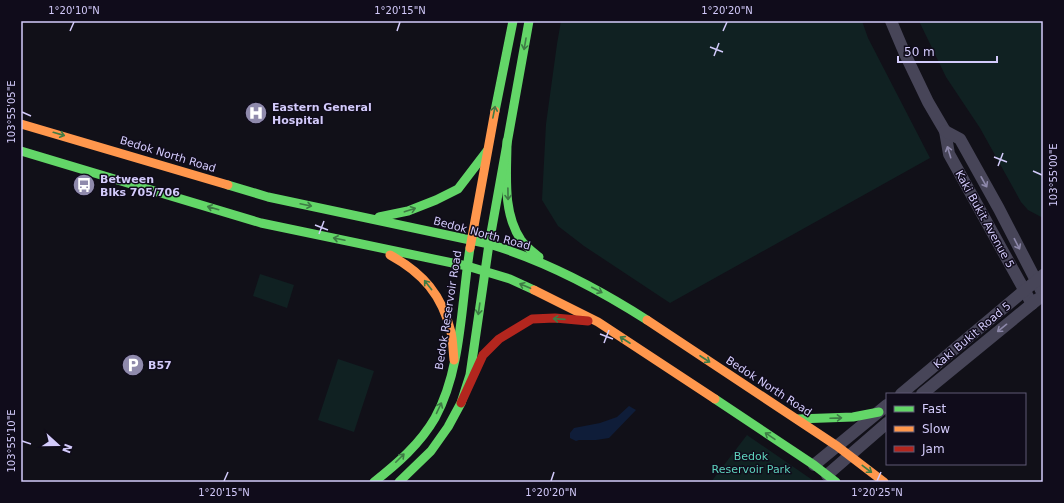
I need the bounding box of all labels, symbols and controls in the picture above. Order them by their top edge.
text: 1°20'10"N [48,5,100,16]
text: 1°20'15"N [374,5,426,16]
text: 1°20'20"N [701,5,753,16]
one-way arrow [521,37,529,50]
scale bar [898,38,997,64]
text: 50 m [904,45,935,59]
text: 103°55'05"E [6,80,17,144]
hospital icon: Eastern General Hospital [243,100,269,126]
place label: Eastern General Hospital [272,101,372,127]
one-way arrow [491,106,499,119]
one-way arrow [52,131,65,138]
street label: Bedok North Road [118,134,217,175]
text: 103°55'00"E [1048,143,1059,207]
one-way arrow [945,146,952,159]
street label: Kaki Bukit Avenue 5 [952,168,1017,270]
bus stop icon: Between Blks 705/706 [71,172,97,198]
place label: Between Blks 705/706 [100,173,180,199]
one-way arrow [981,176,989,188]
one-way arrow [504,187,512,200]
one-way arrow [299,201,312,209]
one-way arrow [206,204,219,211]
one-way arrow [403,206,416,213]
street label: Bedok North Road [432,214,532,253]
one-way arrow [333,235,346,243]
one-way arrow [1014,238,1021,250]
street label: Bedok Reservoir Road [433,249,464,371]
one-way arrow [424,279,432,290]
one-way arrow [520,282,532,289]
one-way arrow [590,287,602,294]
street label: Kaki Bukit Road 5 [931,299,1013,371]
one-way arrow [475,302,483,315]
one-way arrow [553,315,566,322]
one-way arrow [997,324,1008,333]
one-way arrow [620,336,631,344]
parking icon: B57 [120,352,146,378]
street label: Bedok North Road [723,354,814,419]
one-way arrow [699,355,711,363]
place label: B57 [148,359,172,372]
legend [886,393,1026,465]
one-way arrow [436,402,443,414]
text: Fast [922,402,946,416]
text: 103°55'10"E [6,409,17,473]
one-way arrow [829,414,842,422]
text: Slow [922,422,950,436]
north arrow [38,425,78,465]
one-way arrow [765,432,776,440]
text: N [59,442,75,455]
text: Jam [921,442,945,456]
park label: Bedok Reservoir Park [711,450,791,476]
one-way arrow [395,453,405,463]
one-way arrow [861,464,872,473]
text: 1°20'15"N [198,487,250,498]
text: 1°20'20"N [525,487,577,498]
text: 1°20'25"N [851,487,903,498]

